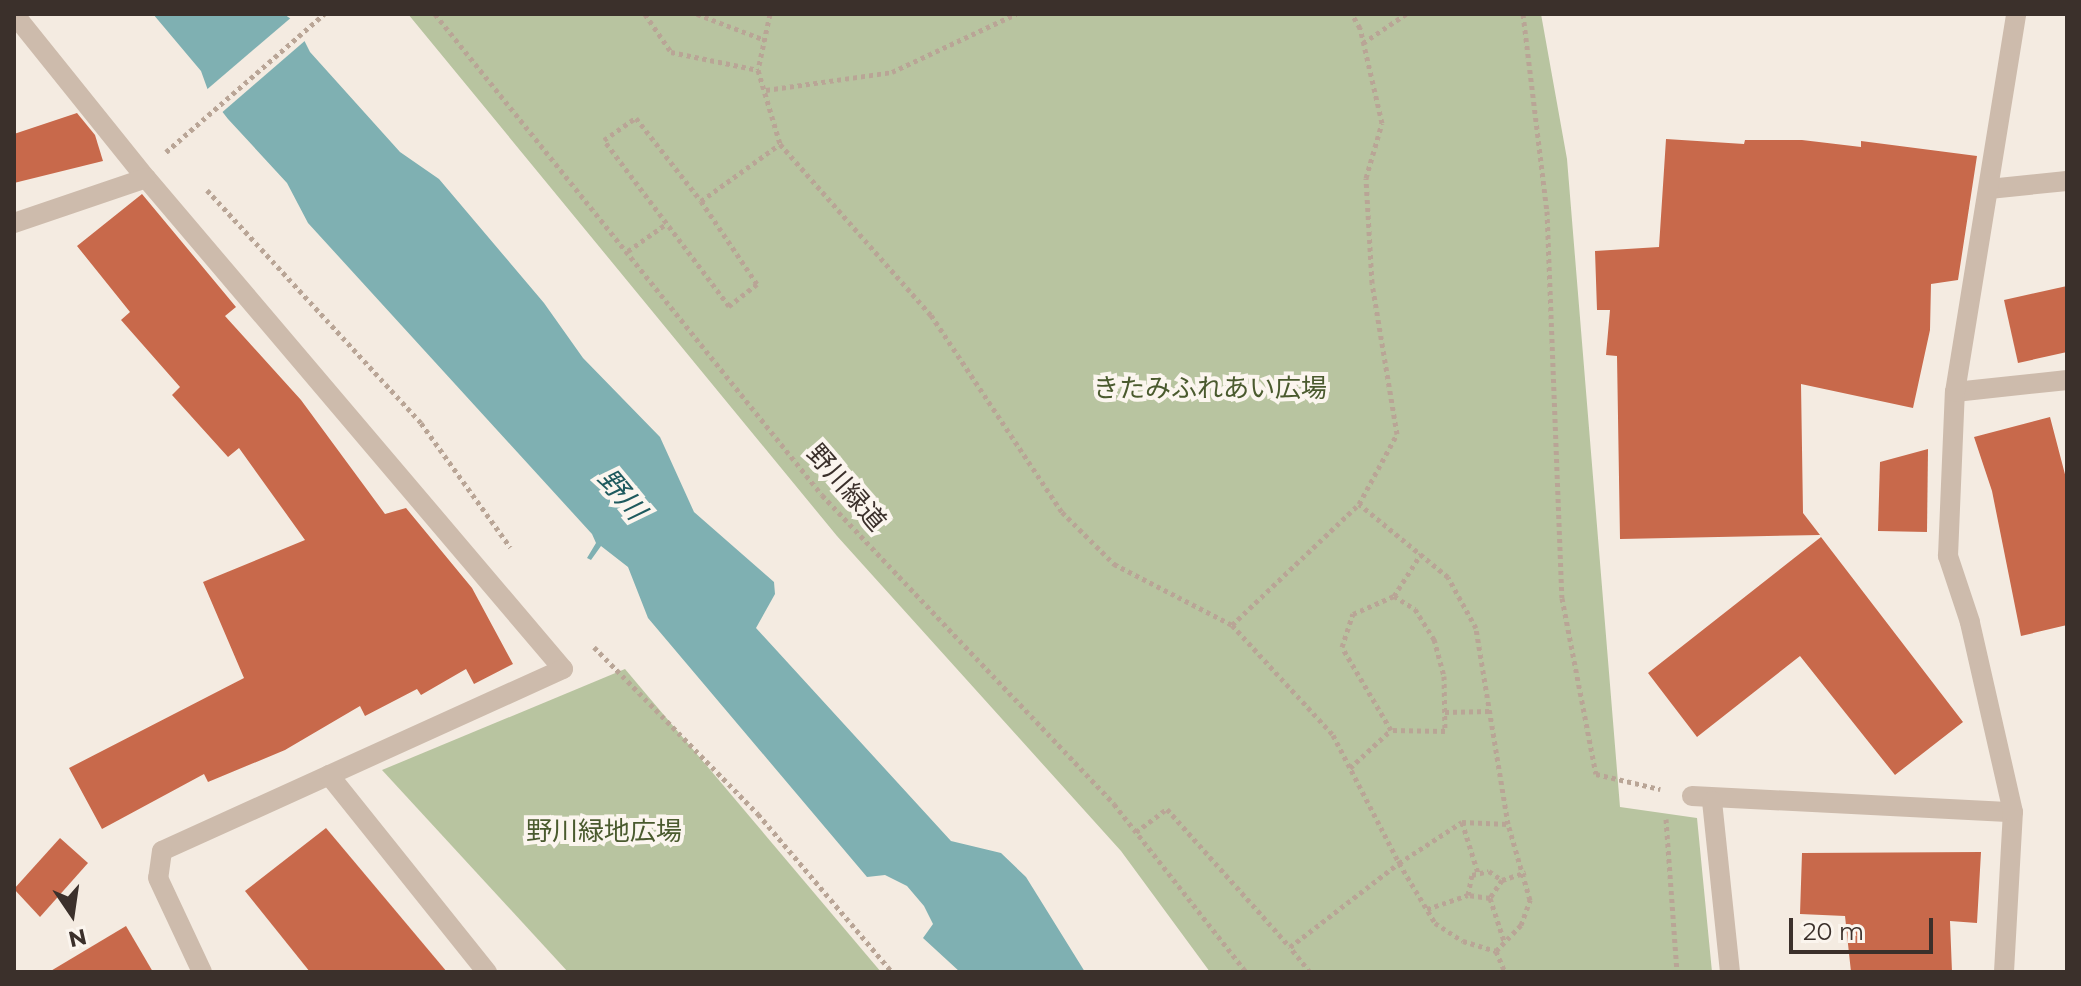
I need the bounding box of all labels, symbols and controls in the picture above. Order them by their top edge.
park label: きたみふれあい広場 [1093,373,1327,405]
street label: 野川緑道 [800,439,892,537]
water label: 野川 [591,462,653,526]
park label: 野川緑地広場 [526,816,682,848]
north arrow [32,874,112,954]
scale bar [1793,902,1937,952]
text: 20 m [1803,917,1864,946]
text: N [66,923,89,953]

